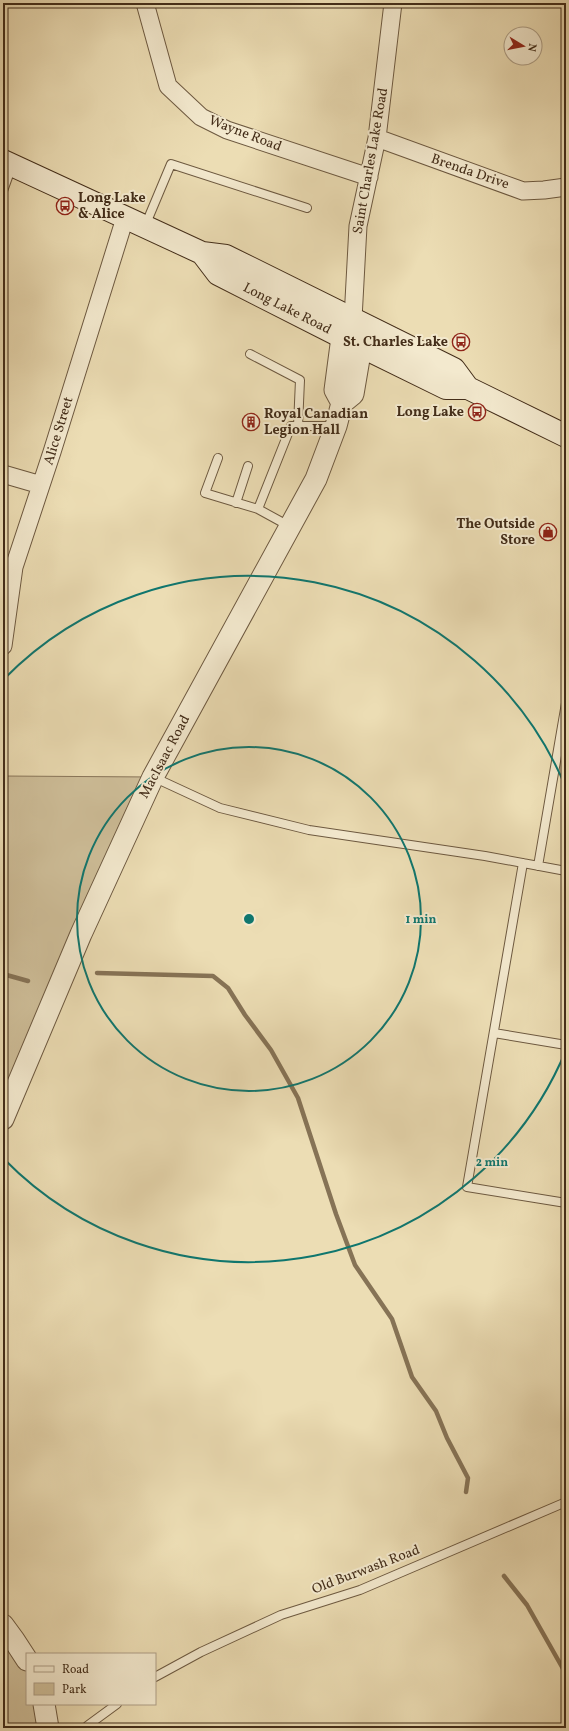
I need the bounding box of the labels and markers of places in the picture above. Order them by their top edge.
place label: Long Lake & Alice [78,189,146,224]
bus stop icon: Long Lake & Alice [55,196,75,216]
bus stop icon: St. Charles Lake [451,332,471,352]
place label: St. Charles Lake [343,333,448,352]
bus stop icon: Long Lake [467,402,487,422]
place label: Long Lake [396,403,464,422]
place label: Royal Canadian Legion Hall [264,405,368,440]
building icon: Royal Canadian Legion Hall [241,412,261,432]
place label: The Outside Store [456,515,535,550]
shop icon: The Outside Store [538,522,558,542]
centre of rings [242,912,256,926]

